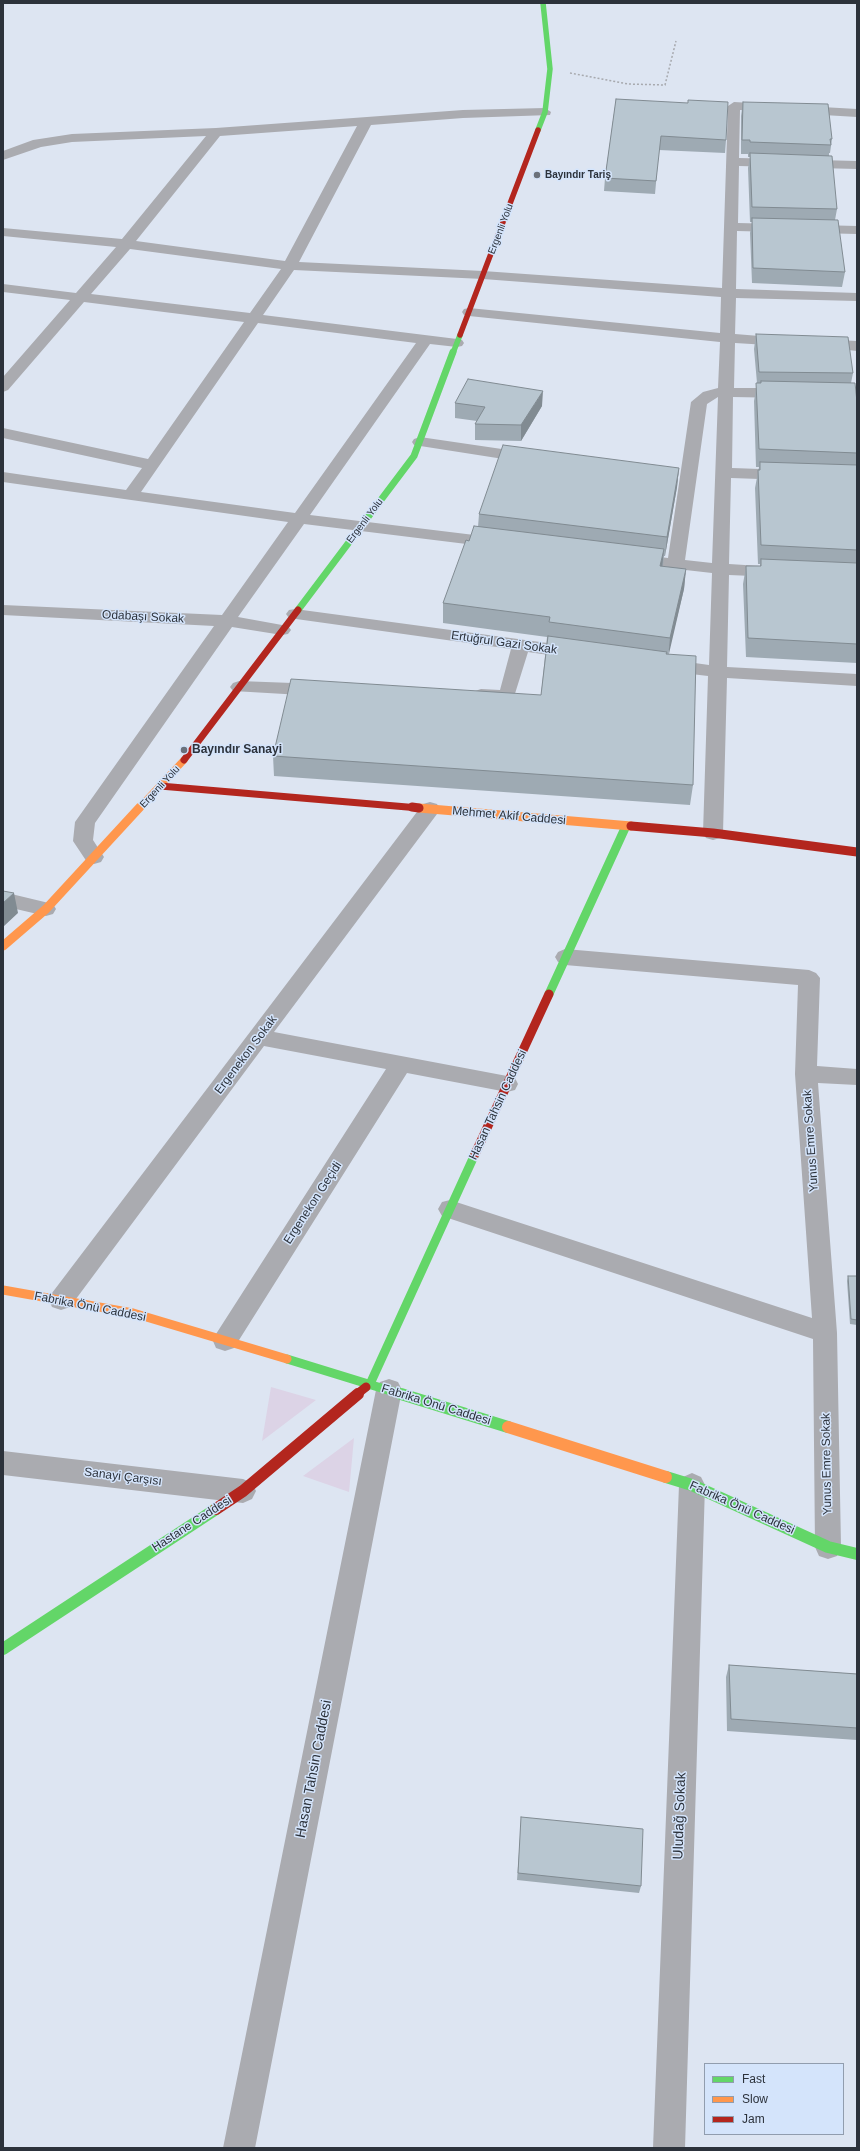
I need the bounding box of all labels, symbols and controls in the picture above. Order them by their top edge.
place label: Bayındır Tariş [545,169,611,181]
marker: Bayındır Tariş [532,170,542,180]
street label: Ergenli Yolu [486,202,516,256]
street label: Ergenli Yolu [344,496,386,546]
street label: Odabaşı Sokak [102,608,184,626]
street label: Ertuğrul Gazi Sokak [450,628,558,658]
place label: Bayındır Sanayi [192,743,282,757]
marker: Bayındır Sanayi [179,745,189,755]
street label: Ergenli Yolu [138,764,182,810]
street label: Mehmet Akif Caddesi [452,804,566,828]
street label: Ergenekon Sokak [212,1013,280,1097]
street label: Hasan Tahsin Caddesi [466,1048,530,1162]
street label: Yunus Emre Sokak [800,1090,822,1192]
street label: Ergenekon Geçidi [281,1159,345,1247]
street label: Fabrika Önü Caddesi [33,1289,147,1325]
street label: Fabrika Önü Caddesi [380,1382,492,1428]
street label: Yunus Emre Sokak [819,1413,835,1515]
street label: Sanayi Çarşısı [83,1465,163,1489]
street label: Fabrika Önü Caddesi [687,1478,797,1538]
street label: Hastane Caddesi [149,1493,235,1555]
street label: Hasan Tahsin Caddesi [292,1699,336,1839]
street label: Uludağ Sokak [670,1772,690,1860]
legend [704,2063,844,2135]
text: Fast [742,2072,765,2086]
text: Slow [742,2092,768,2106]
text: Jam [742,2112,765,2126]

